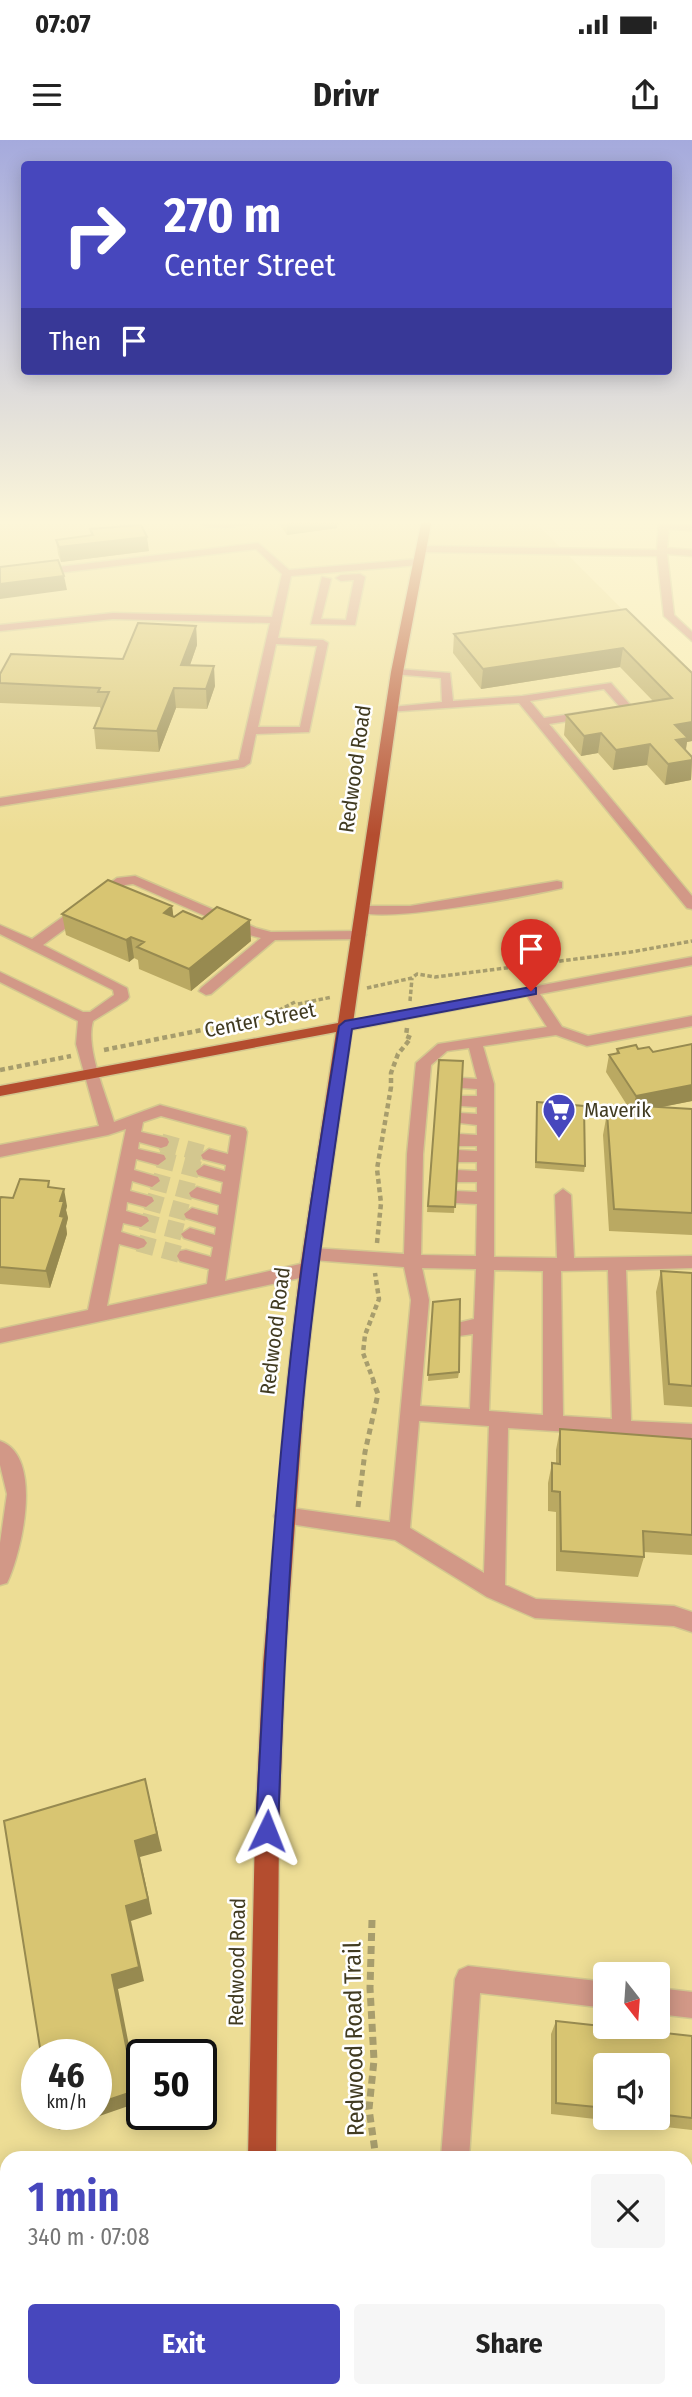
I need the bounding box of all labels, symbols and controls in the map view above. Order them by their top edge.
text: 07:07 [35,9,91,40]
icon: menu [28,76,66,114]
text: Drivr [313,76,379,114]
icon: share [626,76,664,114]
text: 270 m [164,186,281,245]
icon: right [49,189,140,280]
text: Center Street [164,246,335,284]
icon: arrive [115,322,153,360]
text: Then [49,326,101,357]
street label: Redwood Road [333,704,377,834]
pin [501,919,561,991]
icon: arrive [512,930,550,968]
street label: Center Street [202,996,318,1043]
supermarket icon: Maverik [540,1091,578,1140]
place label: Maverik [584,1097,651,1123]
street label: Redwood Road [254,1266,296,1396]
position arrow [230,1794,304,1868]
street label: Redwood Road [223,1898,251,2026]
street label: Redwood Road Trail [338,1942,370,2136]
north arrow [593,1962,670,2039]
map controls [593,1962,670,2130]
speed limit sign: 50 [126,2039,217,2130]
button: sound [593,2053,670,2130]
text: 46 [48,2054,85,2096]
text: km/h [46,2091,87,2113]
text: 1 min [28,2172,119,2222]
button: close [591,2174,665,2248]
text: 340 m · 07:08 [28,2223,149,2251]
button: Exit [28,2304,340,2384]
button: Share [354,2304,665,2384]

